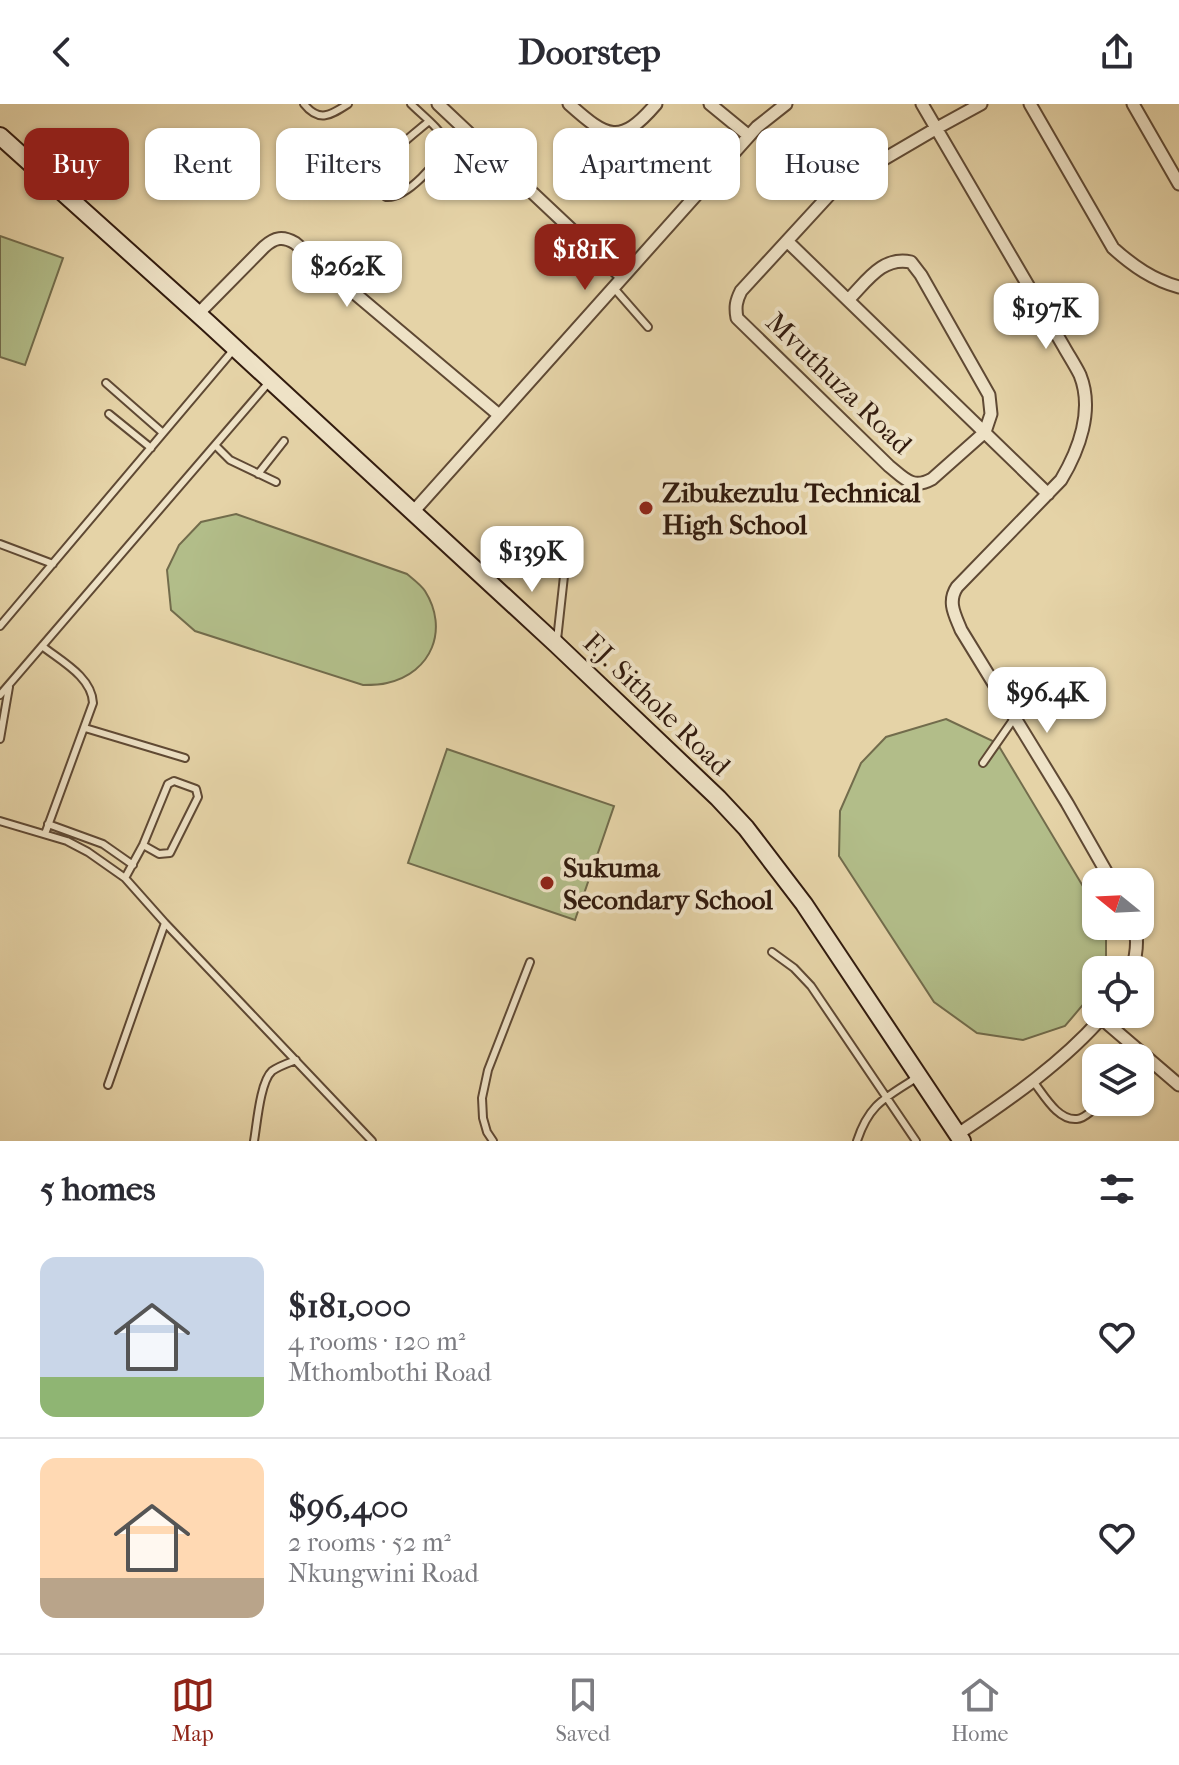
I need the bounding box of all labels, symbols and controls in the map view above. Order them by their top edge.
icon: back [40,30,84,74]
icon: share [1095,30,1139,74]
text: Doorstep [518,31,661,73]
chip: Buy [24,128,129,200]
chip: Rent [145,128,260,200]
chip: Filters [276,128,409,200]
chip: New [425,128,537,200]
chip: Apartment [553,128,740,200]
chip: House [756,128,888,200]
pin: $181K [529,224,641,292]
text: $181K [553,234,617,265]
pin: $262K [291,241,403,309]
text: $262K [310,251,384,282]
pin: $197K [990,283,1102,351]
text: $197K [1012,293,1080,324]
street label: Mvuthuza Road [759,305,919,461]
place label: Zibukezulu Technical High School [662,476,921,541]
marker: Zibukezulu Technical High School [637,499,655,517]
pin: $139K [476,526,588,594]
text: $139K [499,536,565,567]
street label: F.J. Sithole Road [577,626,738,783]
pin: $96.4K [982,667,1112,735]
text: $96.4K [1006,677,1088,708]
place label: Sukuma Secondary School [563,851,773,916]
north arrow [1082,868,1154,940]
map controls [1082,868,1154,1116]
marker: Sukuma Secondary School [538,874,556,892]
button: locate [1082,956,1154,1028]
button: layers [1082,1044,1154,1116]
icon: filters [1095,1167,1139,1211]
text: 5 homes [40,1169,155,1209]
text: $181,000 [288,1286,411,1326]
icon: home [104,1289,200,1385]
icon: heart [1095,1315,1139,1359]
text: 4 rooms · 120 m² [288,1326,465,1357]
text: Mthombothi Road [288,1357,491,1388]
text: $96,400 [288,1487,409,1527]
icon: home [104,1490,200,1586]
icon: heart [1095,1516,1139,1560]
text: 2 rooms · 52 m² [288,1527,451,1558]
text: Nkungwini Road [288,1558,479,1589]
tab: Map [171,1673,215,1747]
tab: Saved [556,1673,610,1747]
tab: Home [951,1673,1008,1747]

